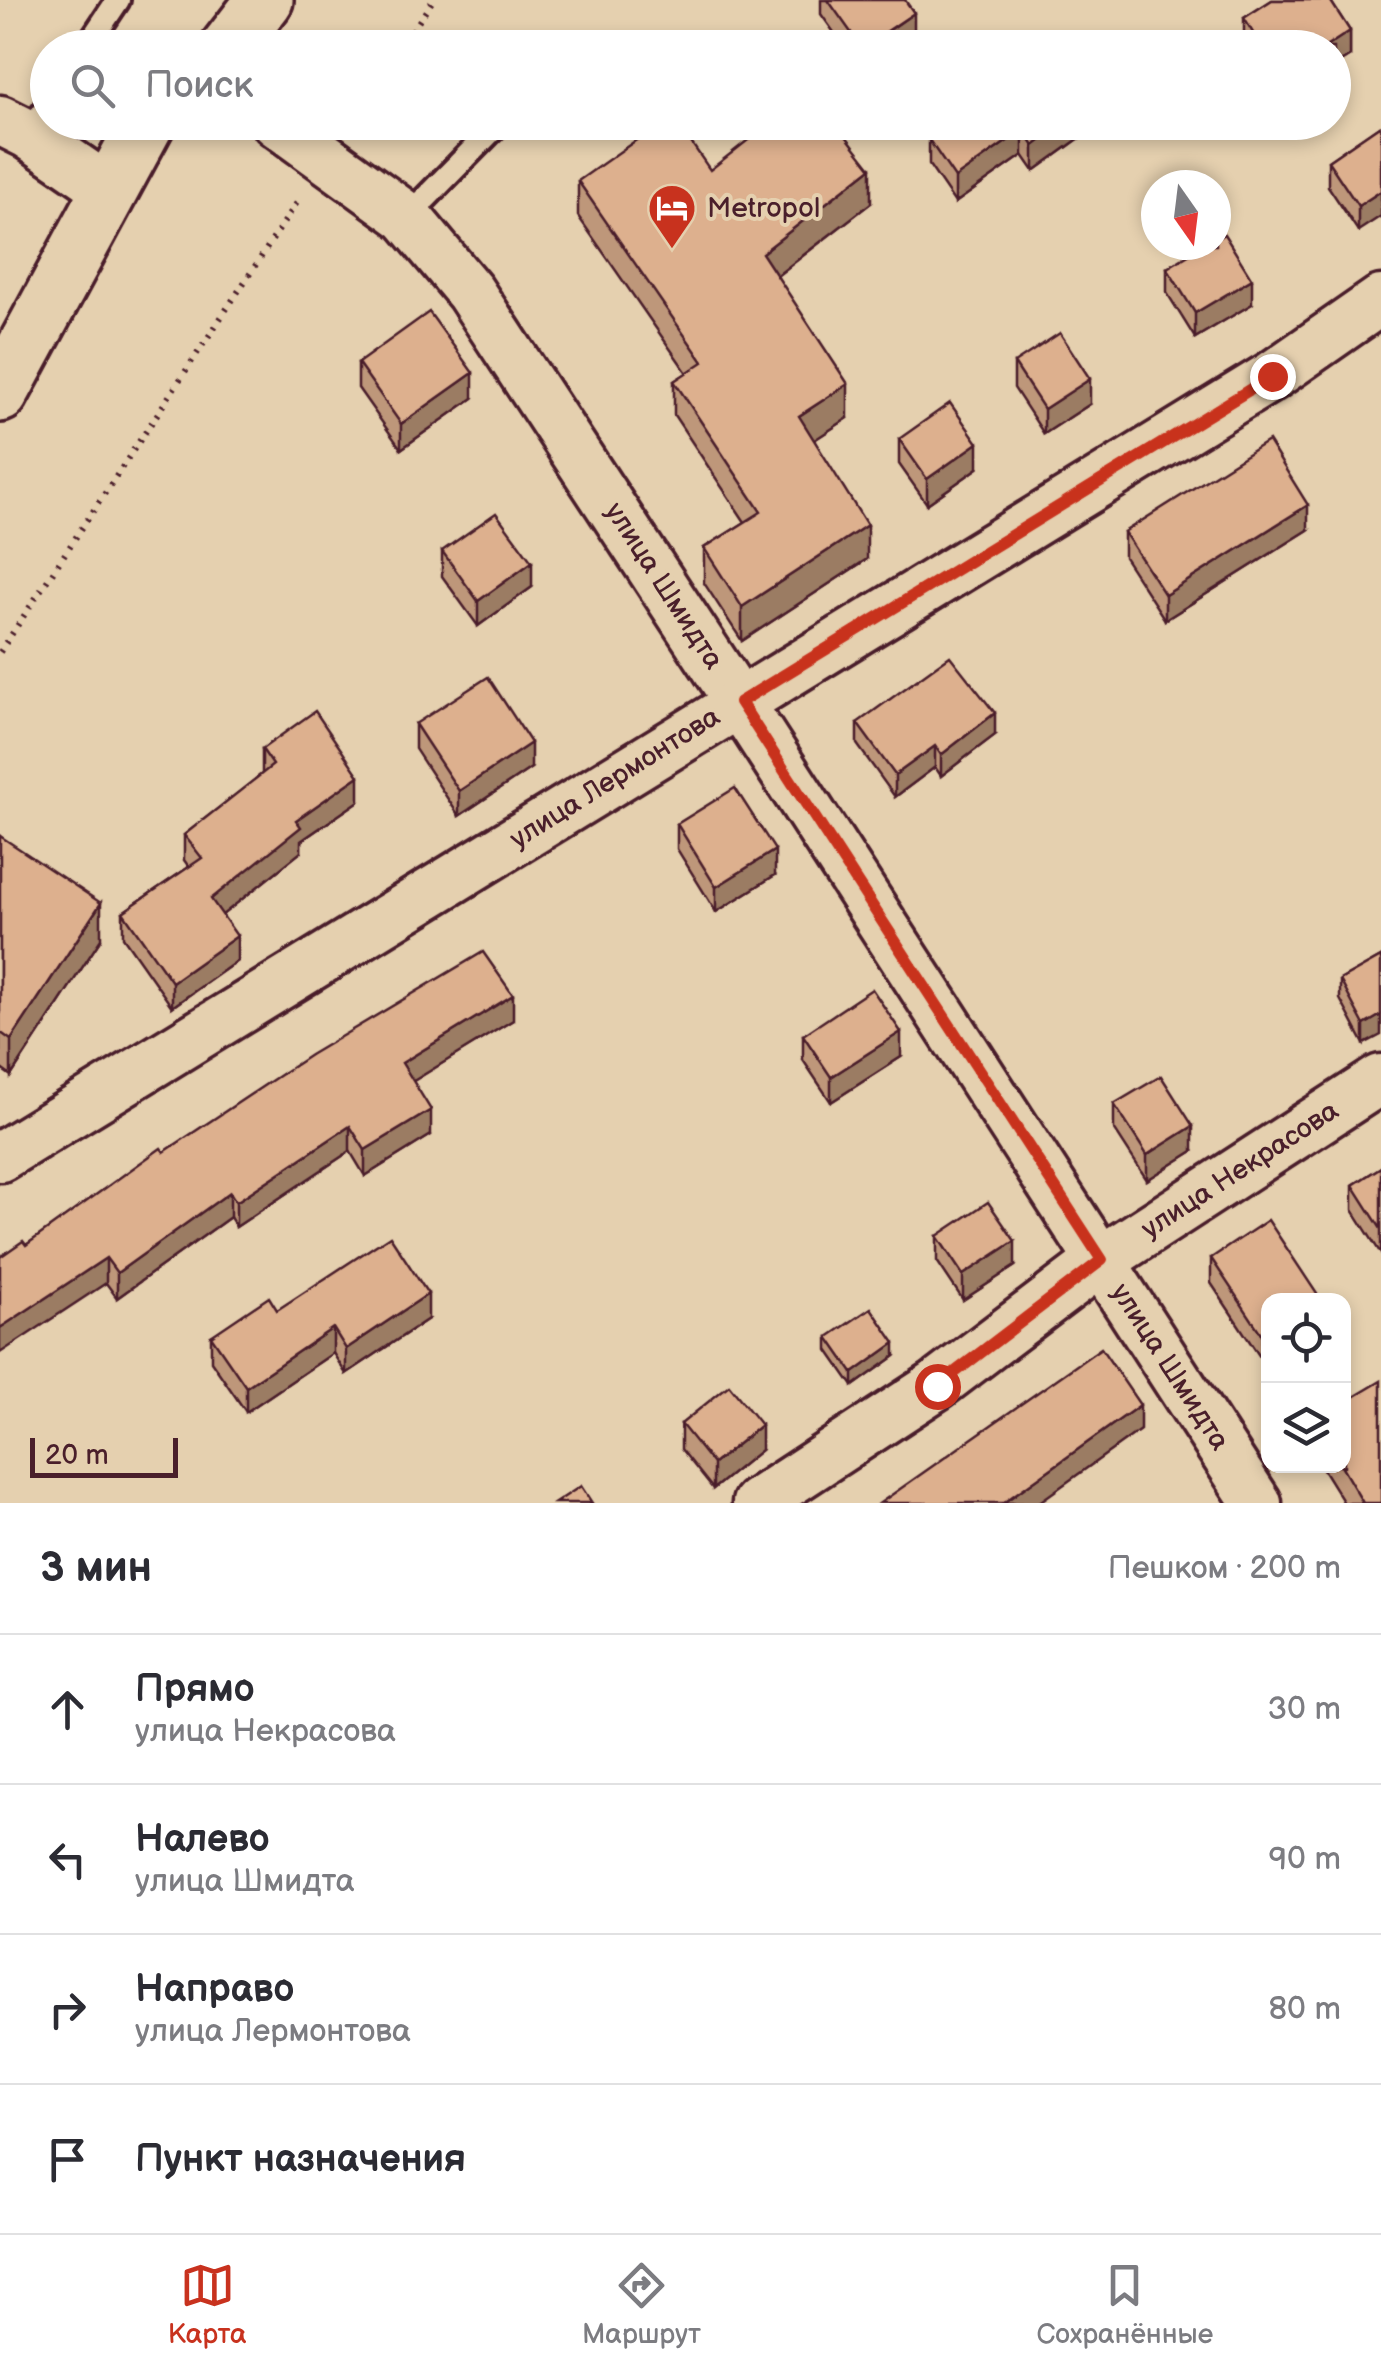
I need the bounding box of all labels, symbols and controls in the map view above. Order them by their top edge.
search box [30,30,1351,140]
icon: search [65,58,120,113]
text: Поиск [145,63,253,108]
north arrow [1141,170,1231,260]
hotel icon: Metropol [646,182,698,250]
place label: Metropol [707,192,820,225]
route end [1250,354,1296,400]
street label: улица Шмидта [598,496,730,676]
street label: улица Лермонтова [504,700,726,856]
street label: улица Некрасова [1135,1094,1345,1246]
street label: улица Шмидта [1104,1277,1236,1457]
map controls [1261,1293,1351,1473]
button: locate [1261,1293,1351,1383]
route start [915,1364,961,1410]
button: layers [1261,1383,1351,1473]
scale bar [30,1433,178,1478]
text: 20 m [45,1439,109,1472]
text: 3 мин [40,1543,152,1594]
text: Пешком · 200 m [1108,1549,1341,1588]
text: Прямо [135,1667,254,1712]
icon: ahead [40,1682,95,1737]
text: 30 m [1267,1690,1341,1729]
text: улица Некрасова [135,1712,396,1751]
text: Налево [135,1817,270,1862]
icon: left [40,1832,95,1887]
text: 90 m [1269,1840,1341,1879]
text: улица Шмидта [135,1862,355,1901]
text: Направо [135,1967,294,2012]
icon: right [40,1982,95,2037]
text: 80 m [1268,1990,1341,2029]
text: улица Лермонтова [135,2012,411,2051]
icon: arrive [40,2132,95,2187]
text: Пункт назначения [135,2137,466,2182]
tab: Карта [168,2258,247,2351]
tab: Маршрут [582,2258,701,2351]
tab: Сохранённые [1036,2258,1213,2351]

